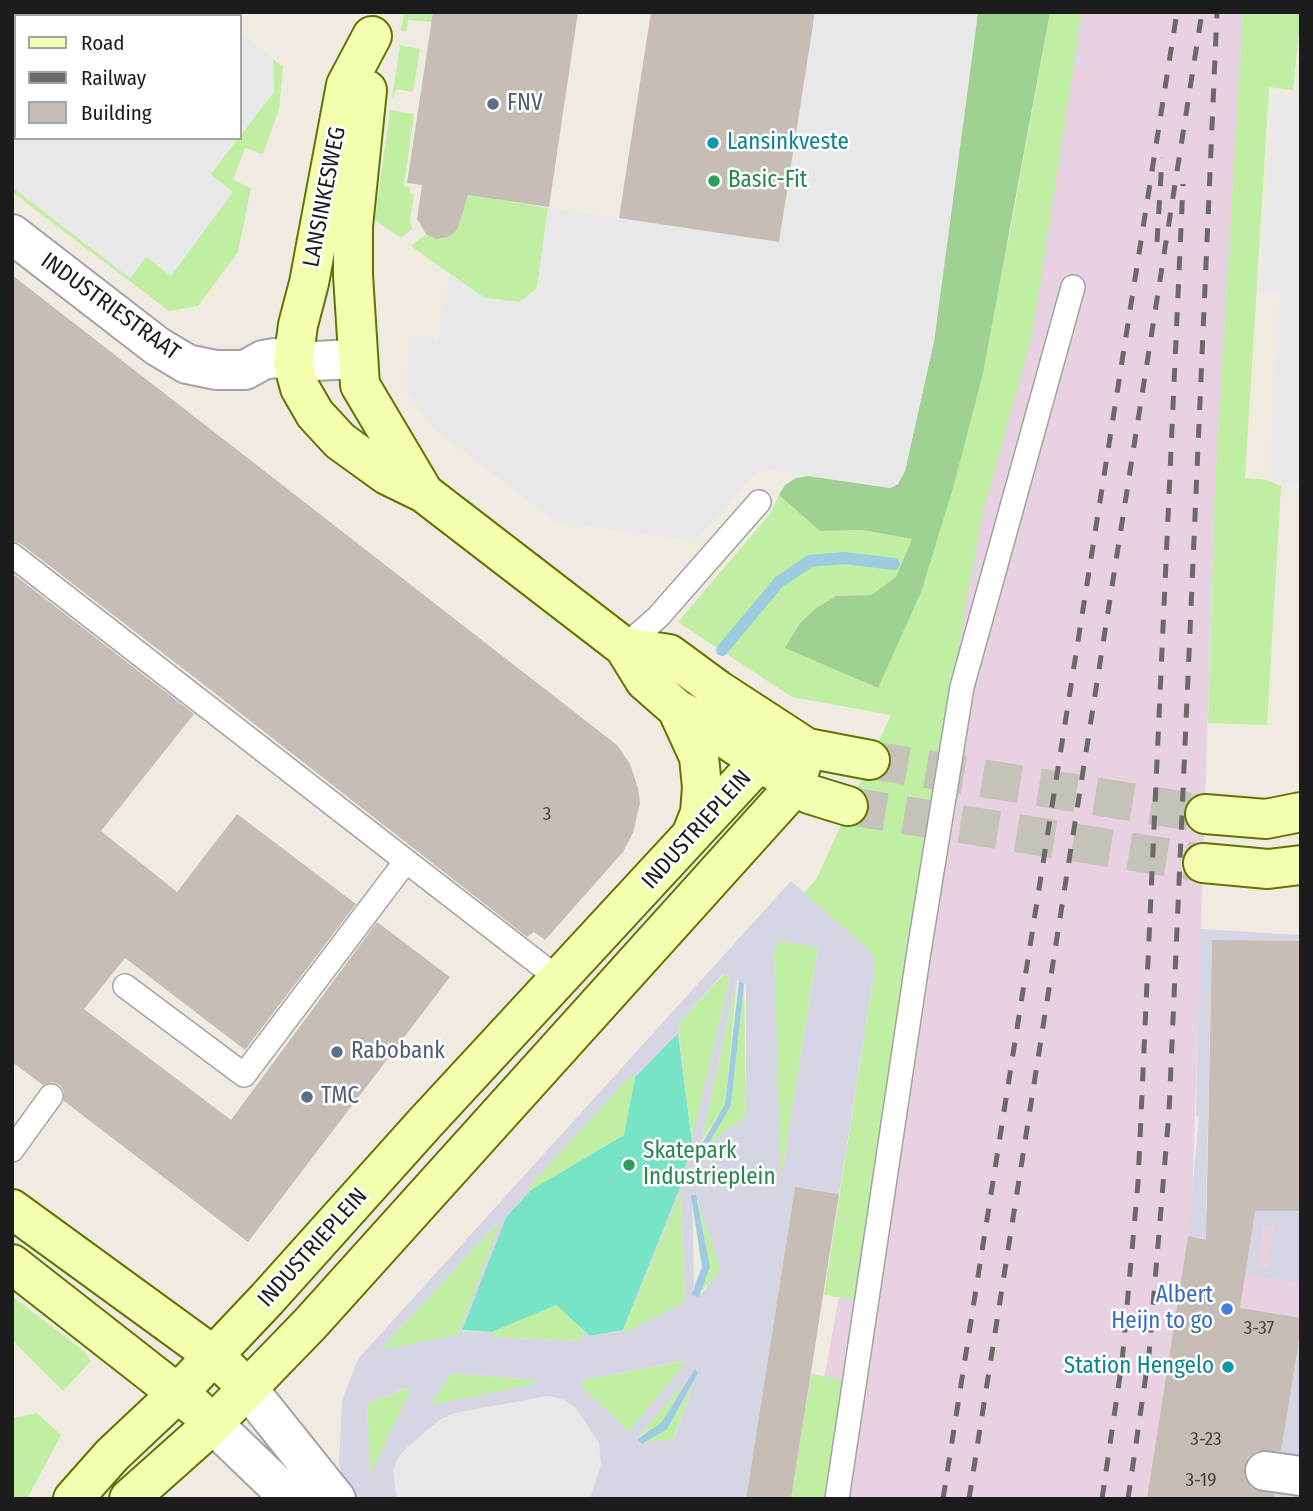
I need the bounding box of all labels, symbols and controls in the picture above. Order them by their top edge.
legend [14,14,242,140]
text: Road [81,30,125,56]
text: Railway [81,65,146,91]
place label: FNV [507,90,543,118]
marker: FNV [485,96,501,112]
text: Building [81,100,152,126]
street label: LANSINKESWEG [298,124,352,270]
place label: Lansinkveste [727,129,849,157]
marker: Lansinkveste [705,135,721,151]
place label: Basic-Fit [728,167,807,195]
marker: Basic-Fit [706,173,722,189]
street label: INDUSTRIESTRAAT [35,247,185,367]
street label: INDUSTRIEPLEIN [636,765,758,895]
house number: 3 [543,804,551,826]
place label: Rabobank [351,1038,445,1066]
marker: Rabobank [329,1044,345,1060]
place label: TMC [321,1083,359,1111]
marker: TMC [299,1089,315,1105]
place label: Skatepark Industrieplein [643,1138,776,1192]
marker: Skatepark Industrieplein [621,1157,637,1173]
street label: INDUSTRIEPLEIN [252,1183,374,1313]
place label: Albert Heijn to go [1111,1282,1213,1336]
marker: Albert Heijn to go [1219,1301,1235,1317]
house number: 3-37 [1244,1318,1274,1340]
place label: Station Hengelo [1064,1353,1214,1381]
marker: Station Hengelo [1220,1359,1236,1375]
house number: 3-23 [1190,1429,1222,1451]
house number: 3-19 [1186,1470,1216,1492]

